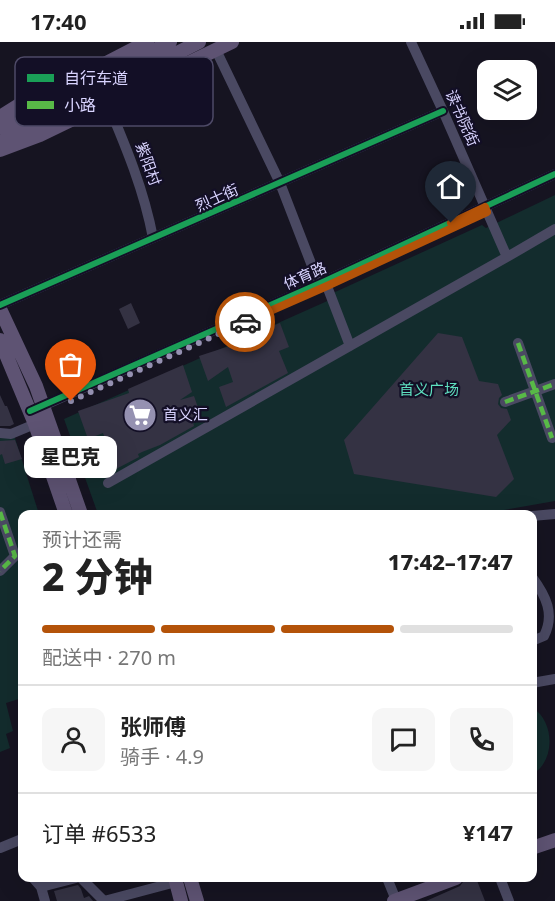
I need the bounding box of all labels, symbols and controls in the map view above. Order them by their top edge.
text: 17:40 [30,6,87,36]
legend [15,57,213,126]
map controls [477,60,537,120]
button: layers [477,60,537,120]
text: 自行车道 [64,67,128,89]
street label: 读书院街 [442,86,484,149]
text: 小路 [64,94,96,116]
street label: 紫阳村 [132,139,166,188]
pin [425,161,476,223]
icon: home [434,170,467,203]
street label: 烈士街 [192,179,241,215]
street label: 体育路 [280,257,329,293]
courier [215,292,275,352]
icon: car [229,306,262,339]
pin [45,339,96,401]
icon: bag [54,348,87,381]
park label: 首义广场 [399,379,459,399]
supermarket icon: 首义汇 [122,397,158,433]
place label: 首义汇 [163,404,208,424]
callout: 星巴克 [25,437,118,479]
text: 星巴克 [41,443,101,470]
text: 预计还需 [42,526,122,553]
text: 17:42–17:47 [388,546,513,576]
text: 2 分钟 [42,549,153,602]
text: 配送中 · 270 m [42,644,176,671]
button: person [42,708,105,771]
button: chat [372,708,435,771]
button: phone [450,708,513,771]
text: 张师傅 [120,711,186,741]
text: 骑手 · 4.9 [120,743,204,770]
text: ¥147 [463,817,513,847]
text: 订单 #6533 [42,818,156,848]

